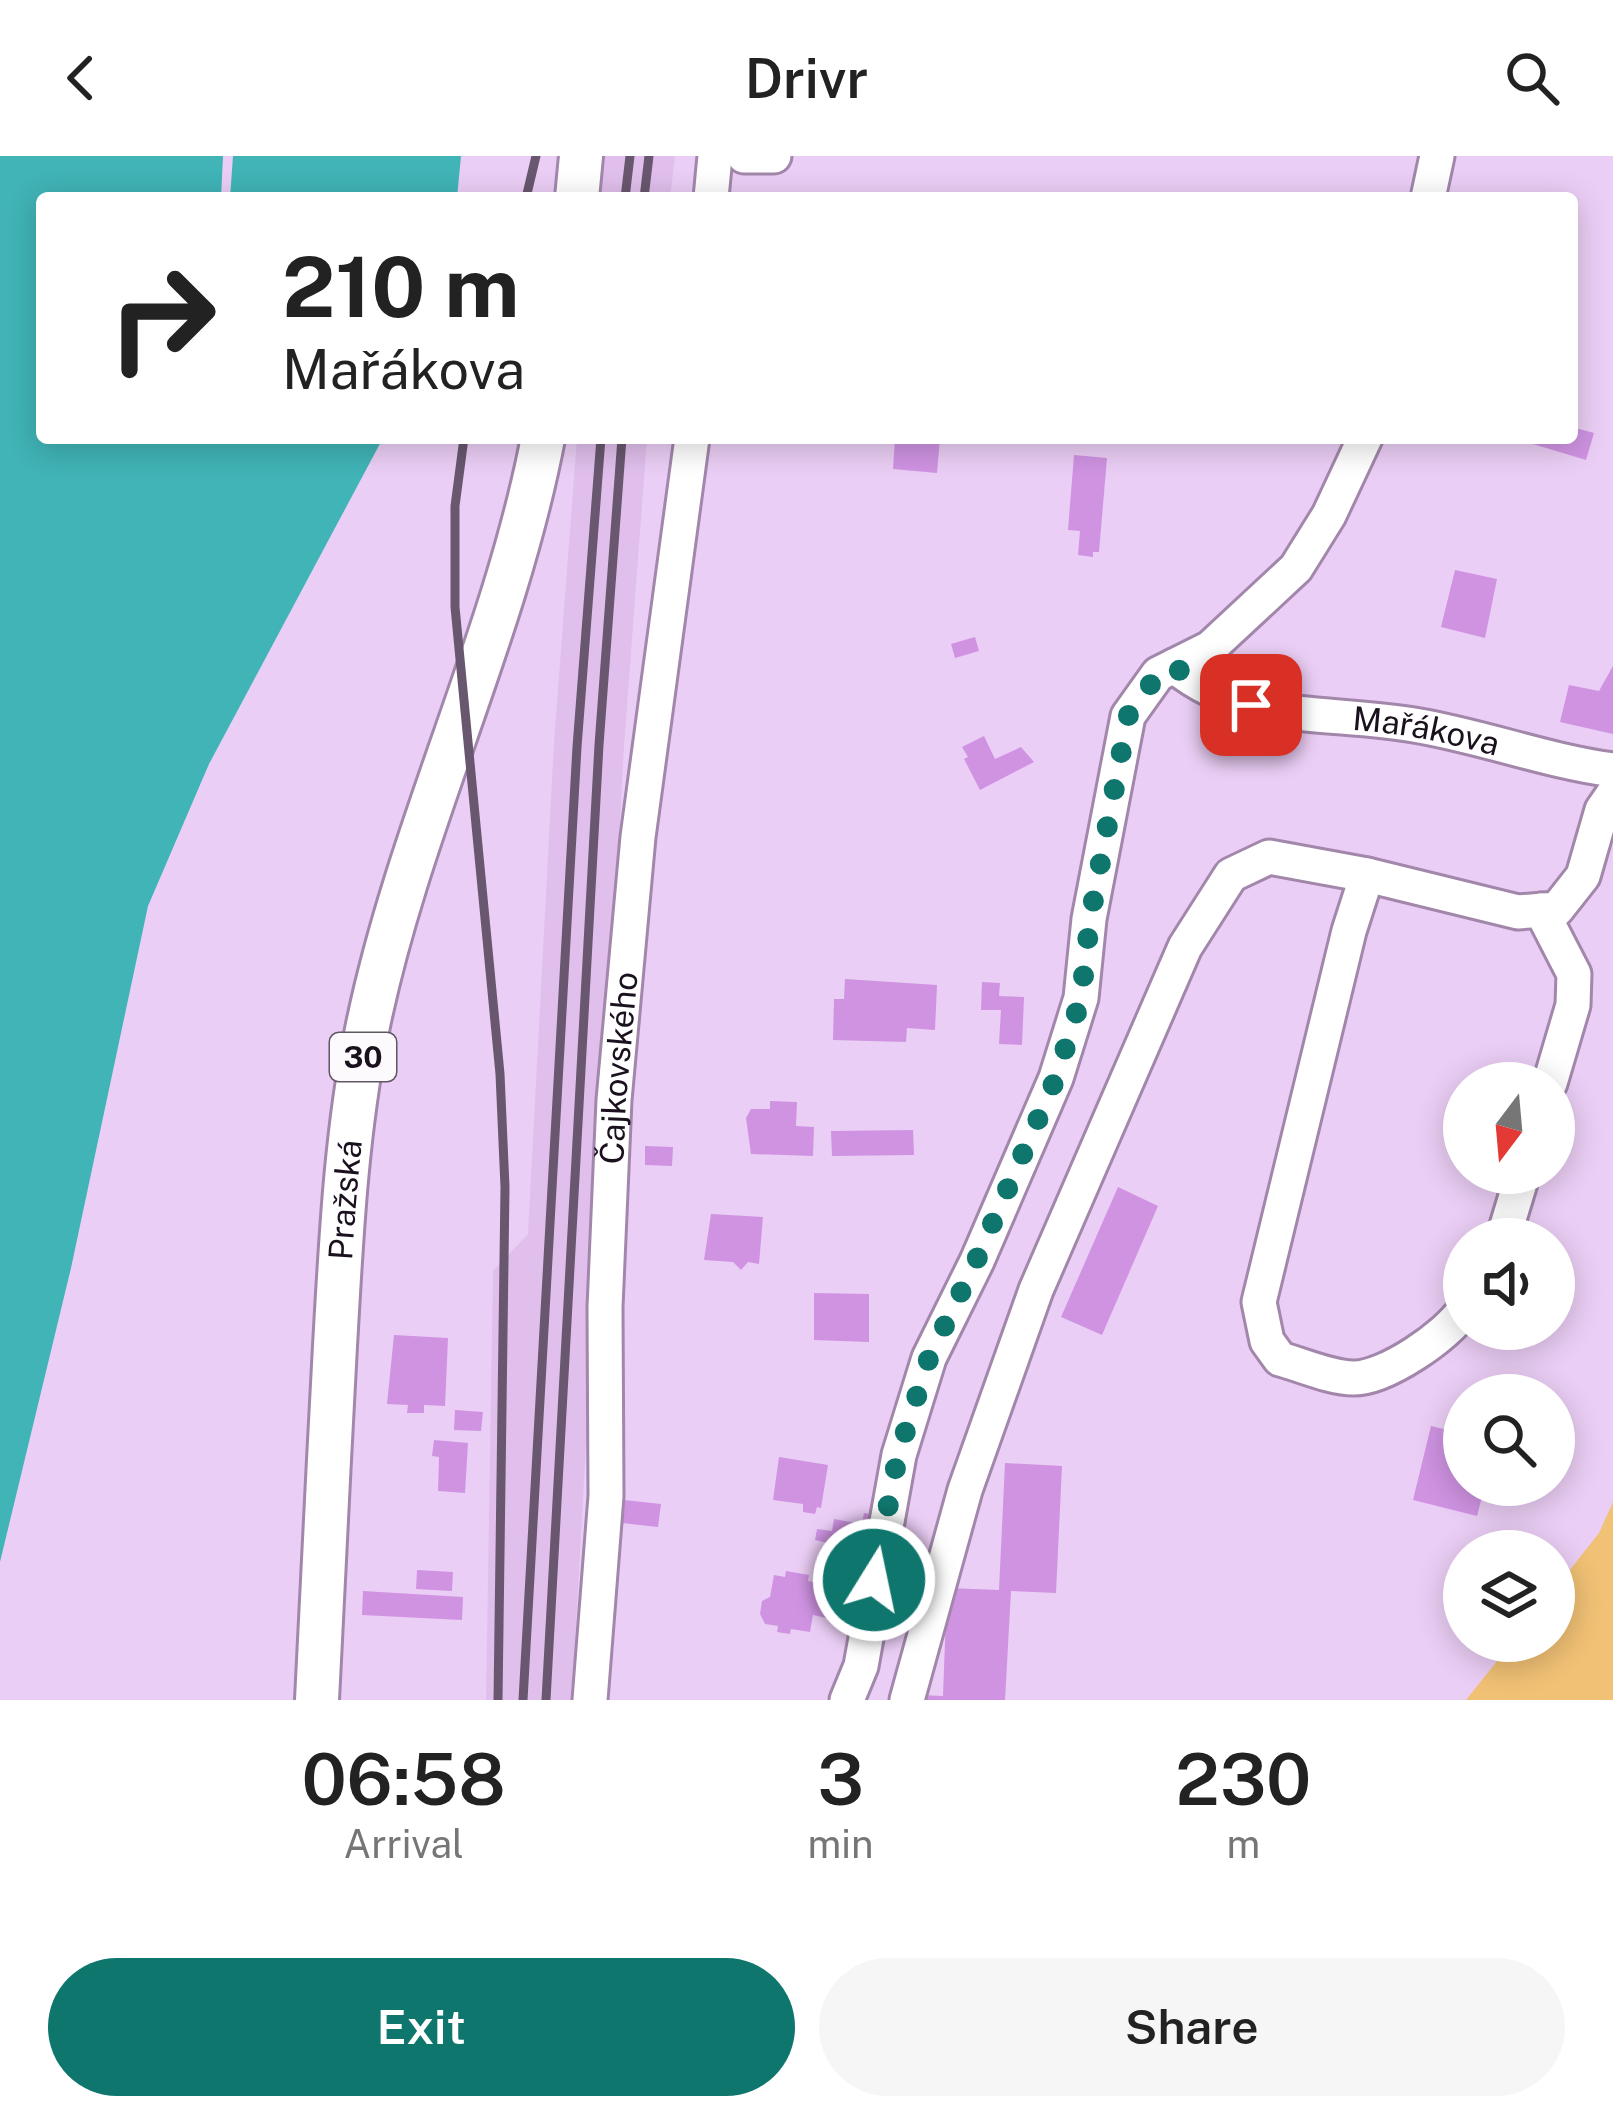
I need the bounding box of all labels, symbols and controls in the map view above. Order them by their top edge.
icon: back [48,45,114,111]
icon: search [1499,45,1565,111]
text: Drivr [745,47,868,110]
text: 210 m [282,237,520,336]
icon: right [84,240,240,396]
text: Mařákova [282,338,525,401]
pin [1200,654,1302,756]
icon: arrive [1218,672,1284,738]
street label: Mařákova [1351,699,1504,763]
street label: Čajkovského [592,970,645,1165]
road number: 30 [330,1033,396,1081]
north arrow [1443,1062,1575,1194]
map controls [1443,1062,1575,1662]
street label: Pražská [321,1138,369,1261]
button: sound [1443,1218,1575,1350]
button: search [1443,1374,1575,1506]
position arrow [811,1517,937,1643]
button: layers [1443,1530,1575,1662]
text: 06:58 [302,1737,506,1821]
text: 3 [817,1737,864,1821]
text: 230 [1175,1737,1311,1821]
text: Arrival [344,1821,464,1867]
text: min [807,1821,874,1867]
text: m [1226,1821,1260,1867]
button: Exit [48,1958,795,2096]
button: Share [819,1958,1565,2096]

